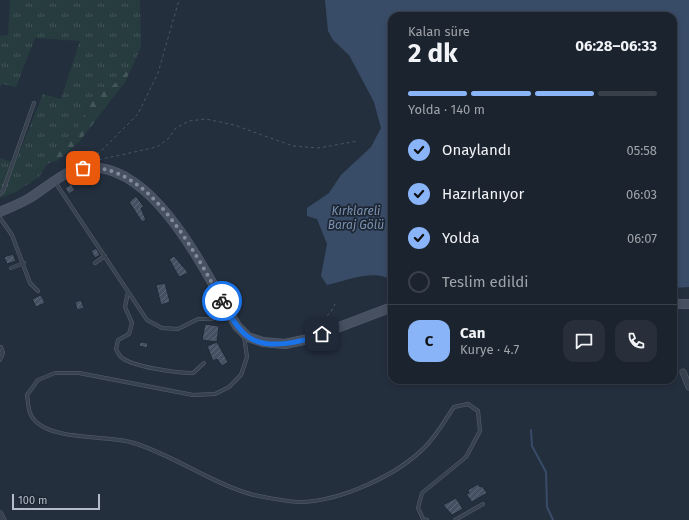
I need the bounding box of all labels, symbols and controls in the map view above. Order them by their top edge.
text: Kalan süre [408,24,470,39]
text: 06:28–06:33 [575,37,657,55]
text: 2 dk [408,38,458,69]
text: Yolda · 140 m [408,102,485,117]
icon: check [408,139,430,161]
text: Onaylandı [442,141,511,159]
text: 05:58 [626,143,657,158]
pin [66,151,100,185]
icon: bag [72,157,94,179]
icon: check [408,183,430,205]
text: Hazırlanıyor [442,185,524,203]
text: 06:03 [626,187,657,202]
water label: Kırklareli Baraj Gölü [328,204,384,232]
icon: check [408,227,430,249]
text: Yolda [442,229,480,247]
text: 06:07 [627,231,657,246]
text: Teslim edildi [442,273,528,291]
courier [202,281,242,321]
icon: bike [211,290,233,312]
pin [305,317,339,351]
button: chat [563,320,605,362]
button: phone [615,320,657,362]
icon: home [311,323,333,345]
text: Can [460,324,485,342]
text: C [425,332,433,350]
text: Kurye · 4.7 [460,342,519,357]
scale bar [12,492,100,511]
text: 100 m [18,494,47,507]

